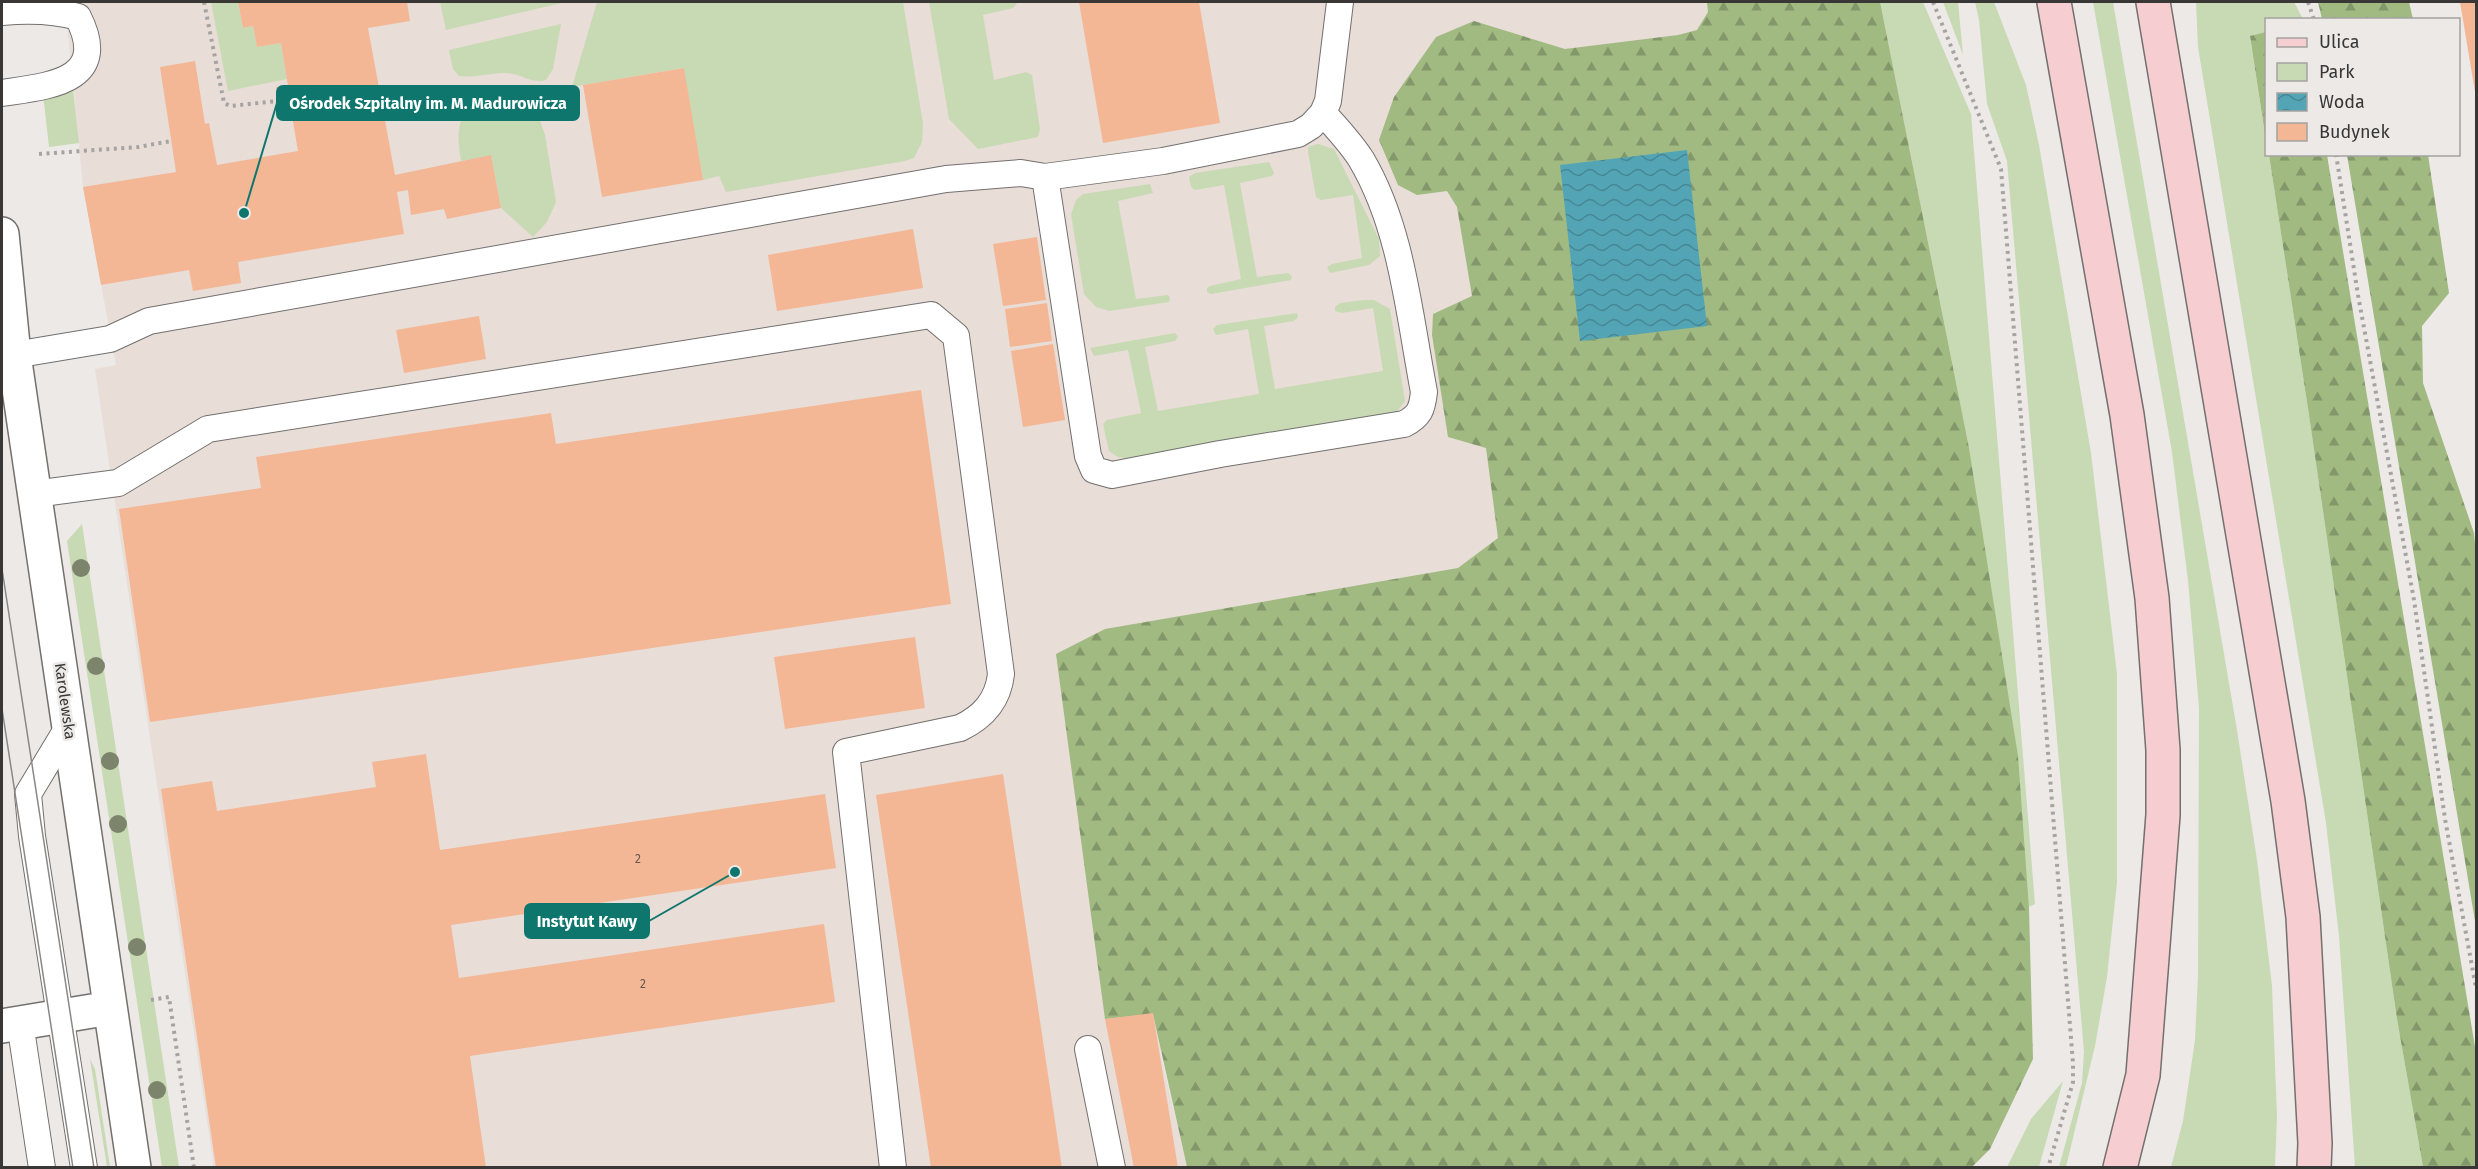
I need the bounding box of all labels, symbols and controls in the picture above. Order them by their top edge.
legend [2265,18,2460,156]
text: Ulica [2319,31,2359,53]
text: Park [2319,61,2355,83]
callout: Ośrodek Szpitalny im. M. Madurowicza [277,86,579,120]
text: Woda [2319,91,2365,113]
text: Ośrodek Szpitalny im. M. Madurowicza [289,94,567,113]
text: Budynek [2319,121,2390,143]
street label: Karolewska [51,662,79,740]
house number: 2 [635,852,641,866]
callout: Instytut Kawy [525,904,649,938]
text: Instytut Kawy [537,912,638,931]
house number: 2 [640,977,646,991]

